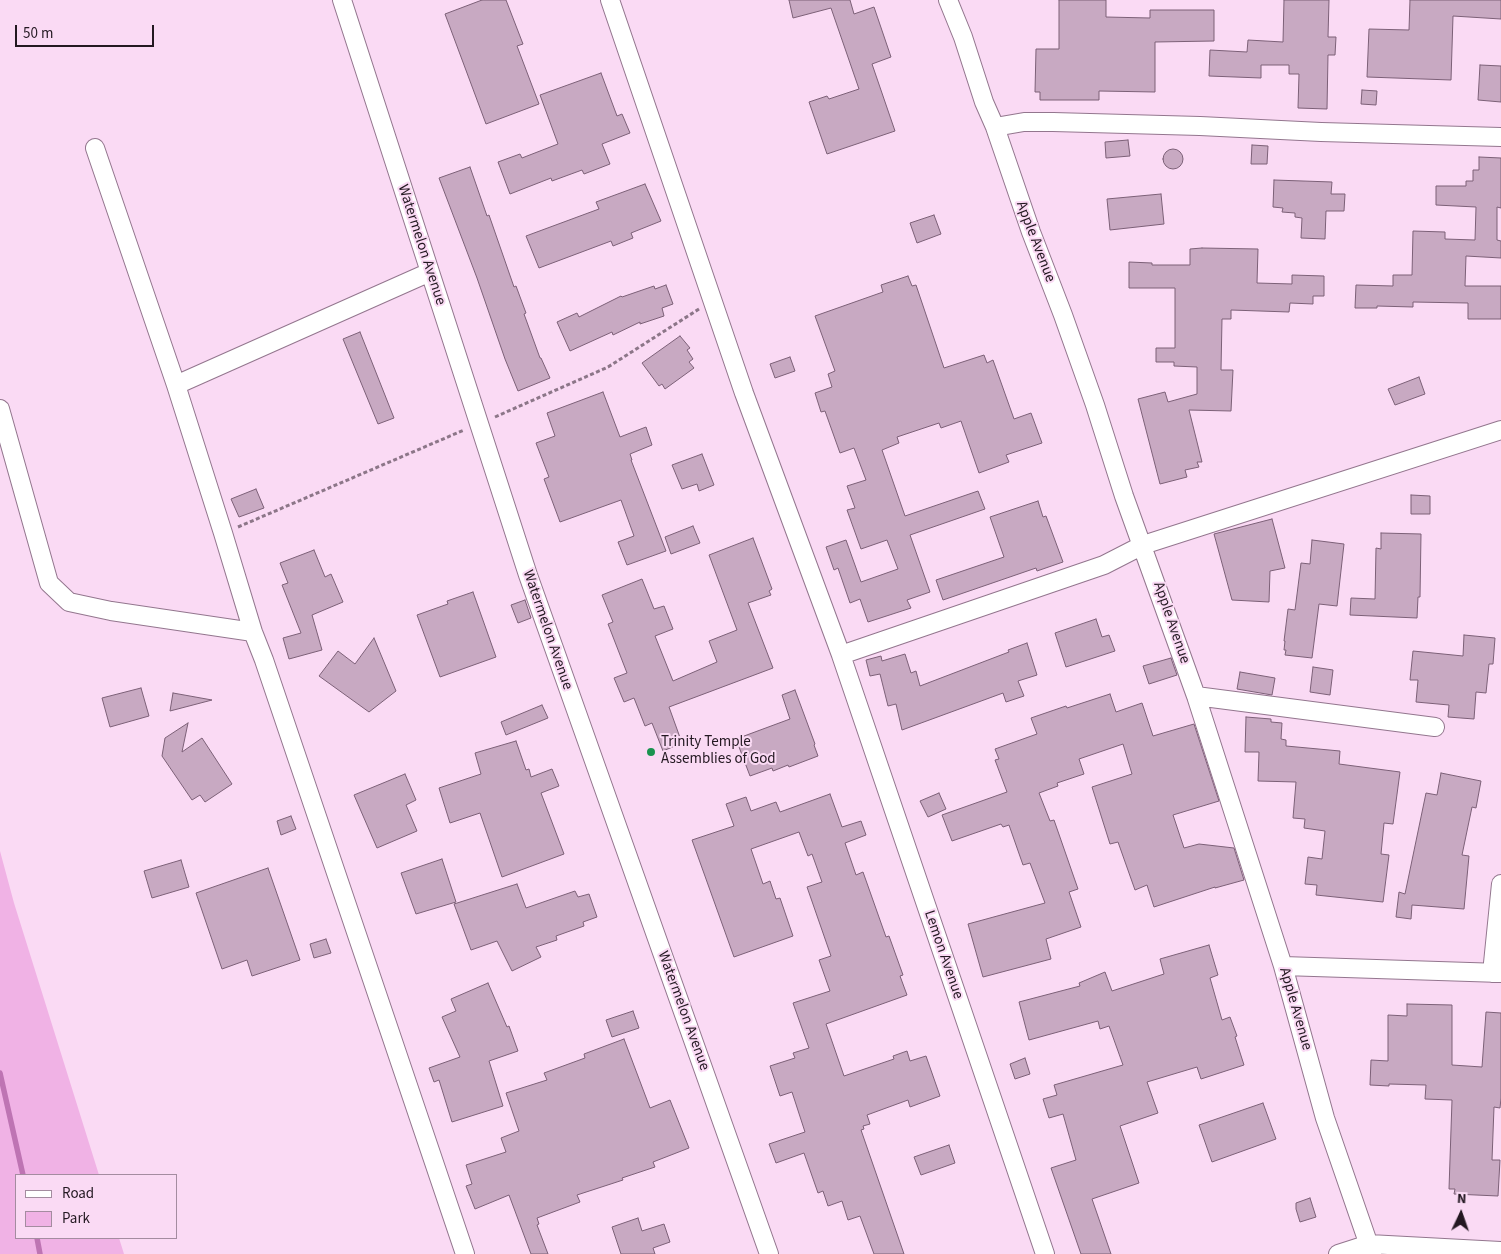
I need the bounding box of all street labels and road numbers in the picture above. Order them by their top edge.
street label: Watermelon Avenue [393,182,449,308]
street label: Apple Avenue [1011,199,1059,285]
street label: Watermelon Avenue [518,568,576,692]
street label: Apple Avenue [1149,580,1193,666]
street label: Lemon Avenue [919,908,967,1002]
street label: Watermelon Avenue [653,949,713,1073]
street label: Apple Avenue [1275,966,1315,1052]

